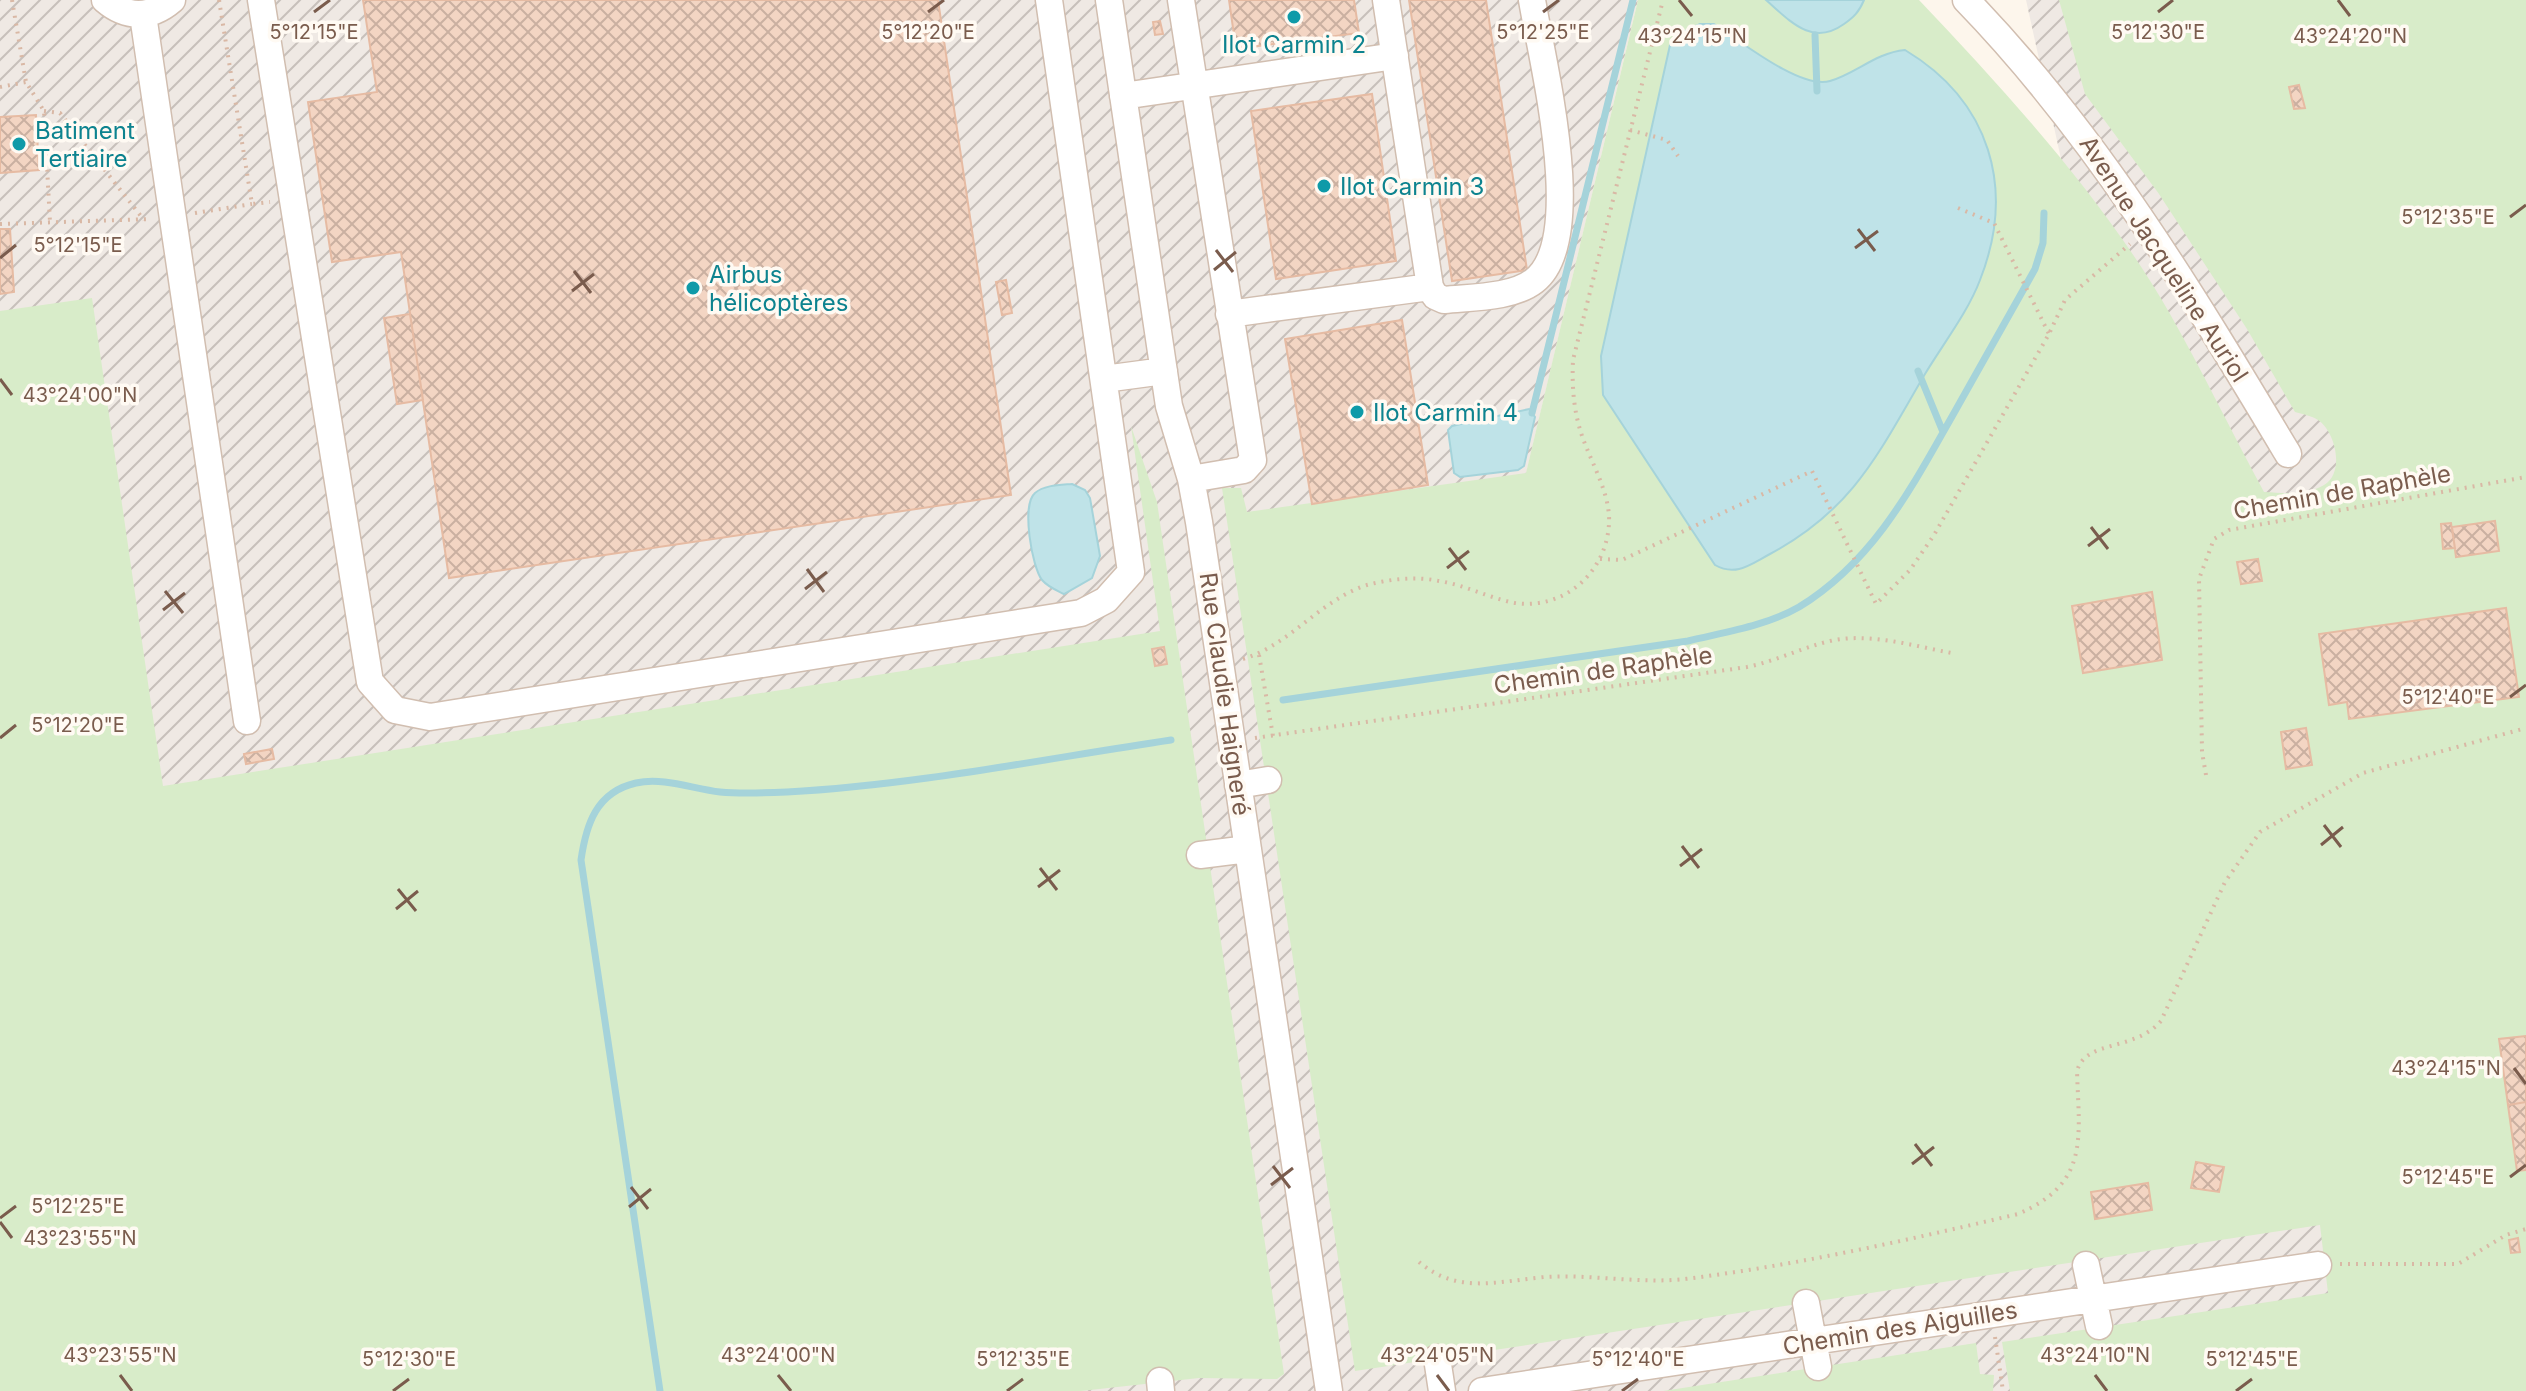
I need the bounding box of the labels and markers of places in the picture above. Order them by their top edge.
marker: Ilot Carmin 2 [1285,8,1303,26]
place label: Ilot Carmin 2 [1222,30,1366,59]
place label: Batiment Tertiaire [35,116,135,173]
marker: Batiment Tertiaire [10,135,28,153]
place label: Ilot Carmin 3 [1340,172,1484,201]
marker: Ilot Carmin 3 [1315,177,1333,195]
place label: Airbus hélicoptères [709,260,849,317]
marker: Airbus hélicoptères [684,279,702,297]
place label: Ilot Carmin 4 [1373,398,1518,427]
marker: Ilot Carmin 4 [1348,403,1366,421]

